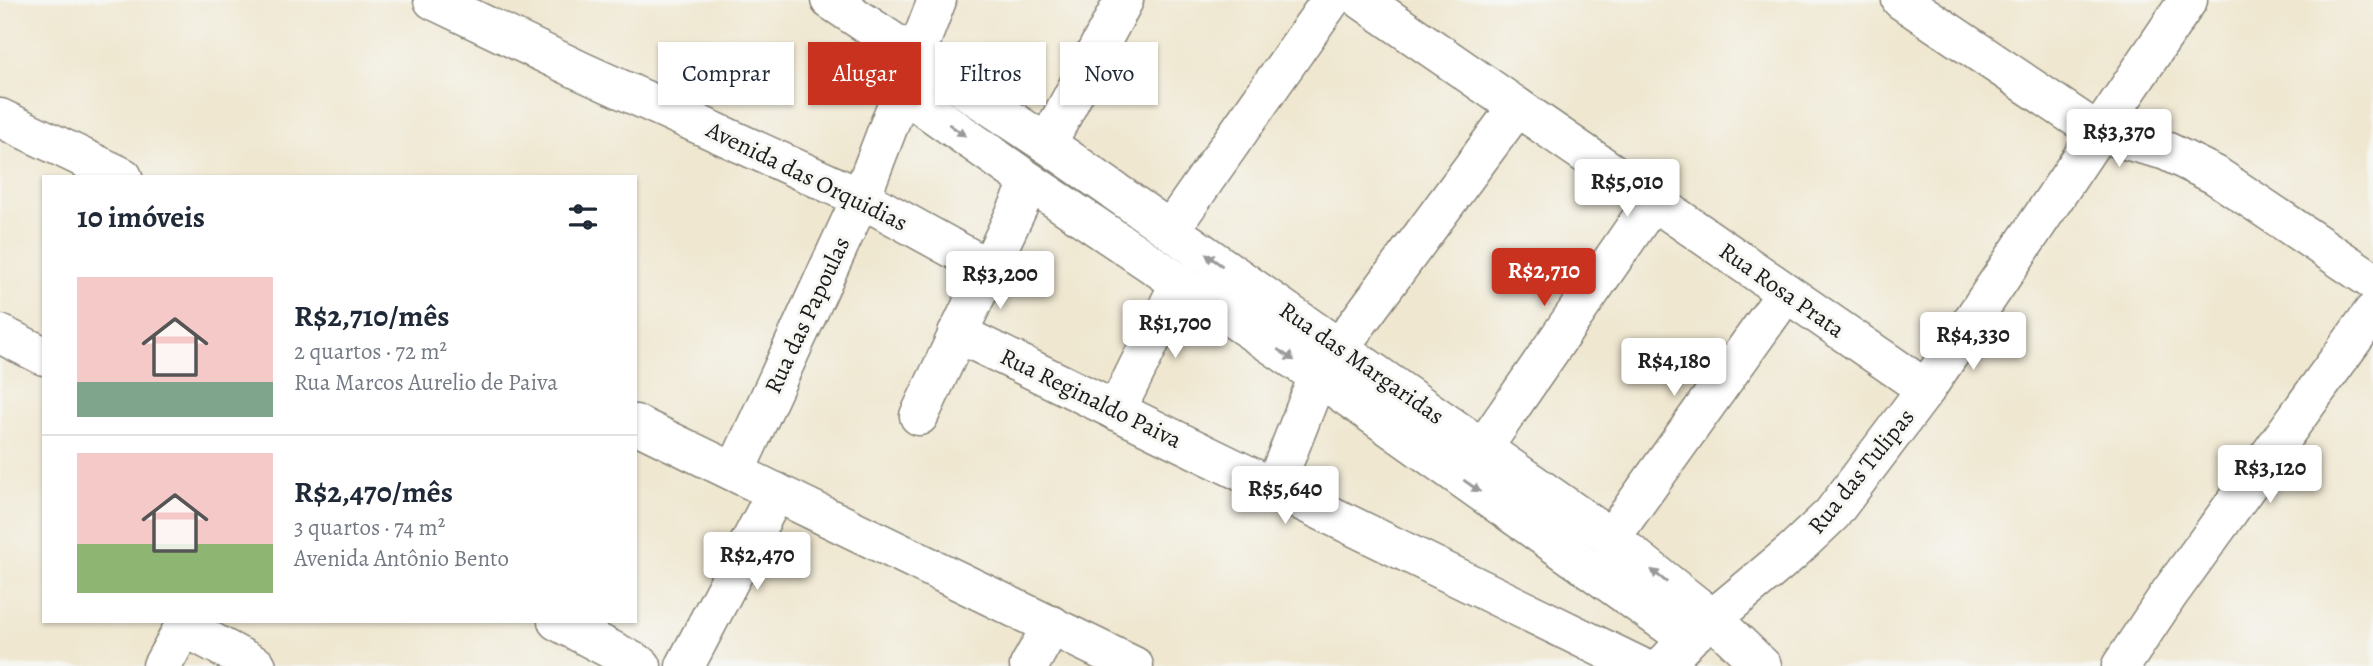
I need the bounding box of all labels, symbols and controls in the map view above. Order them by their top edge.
chip: Comprar [658,42,794,105]
chip: Alugar [808,42,921,105]
chip: Filtros [935,42,1046,105]
chip: Novo [1060,42,1158,105]
pin: R$3,370 [2054,110,2184,169]
street label: Avenida das Orquidias [700,113,913,239]
text: R$3,370 [2083,116,2155,147]
one-way arrow [948,123,966,137]
pin: R$5,010 [1562,160,1692,219]
text: R$5,010 [1591,166,1663,197]
text: 10 imóveis [77,197,205,237]
icon: filters [564,198,602,236]
street label: Rua das Papoulas [757,231,857,399]
street label: Rua Rosa Prata [1713,235,1852,346]
pin: R$2,710 [1479,248,1609,308]
pin: R$3,200 [935,252,1065,311]
one-way arrow [1205,253,1223,267]
text: R$2,710 [1508,255,1580,286]
text: R$3,200 [962,258,1038,289]
street label: Rua das Margaridas [1273,294,1451,432]
text: R$2,710/mês [294,296,450,336]
pin: R$1,700 [1110,300,1240,360]
icon: home [133,305,217,389]
text: R$1,700 [1139,307,1211,338]
pin: R$4,330 [1908,312,2038,372]
text: R$4,330 [1936,319,2010,350]
text: 2 quartos · 72 m² [294,336,447,367]
pin: R$4,180 [1609,338,1739,398]
street label: Rua Reginaldo Paiva [995,340,1188,456]
text: R$4,180 [1637,345,1711,376]
one-way arrow [1277,348,1296,361]
text: Rua Marcos Aurelio de Paiva [294,367,558,398]
street label: Rua das Tulipas [1800,402,1922,540]
pin: R$3,120 [2205,446,2335,505]
text: R$3,120 [2234,452,2306,483]
pin: R$5,640 [1220,466,1350,526]
text: R$2,470/mês [294,472,453,512]
text: R$5,640 [1248,473,1322,504]
one-way arrow [1463,479,1481,493]
icon: home [133,481,217,565]
text: 3 quartos · 74 m² [294,512,445,543]
pin: R$2,470 [692,532,822,592]
text: R$2,470 [720,539,794,570]
text: Avenida Antônio Bento [294,543,509,574]
one-way arrow [1650,569,1668,584]

